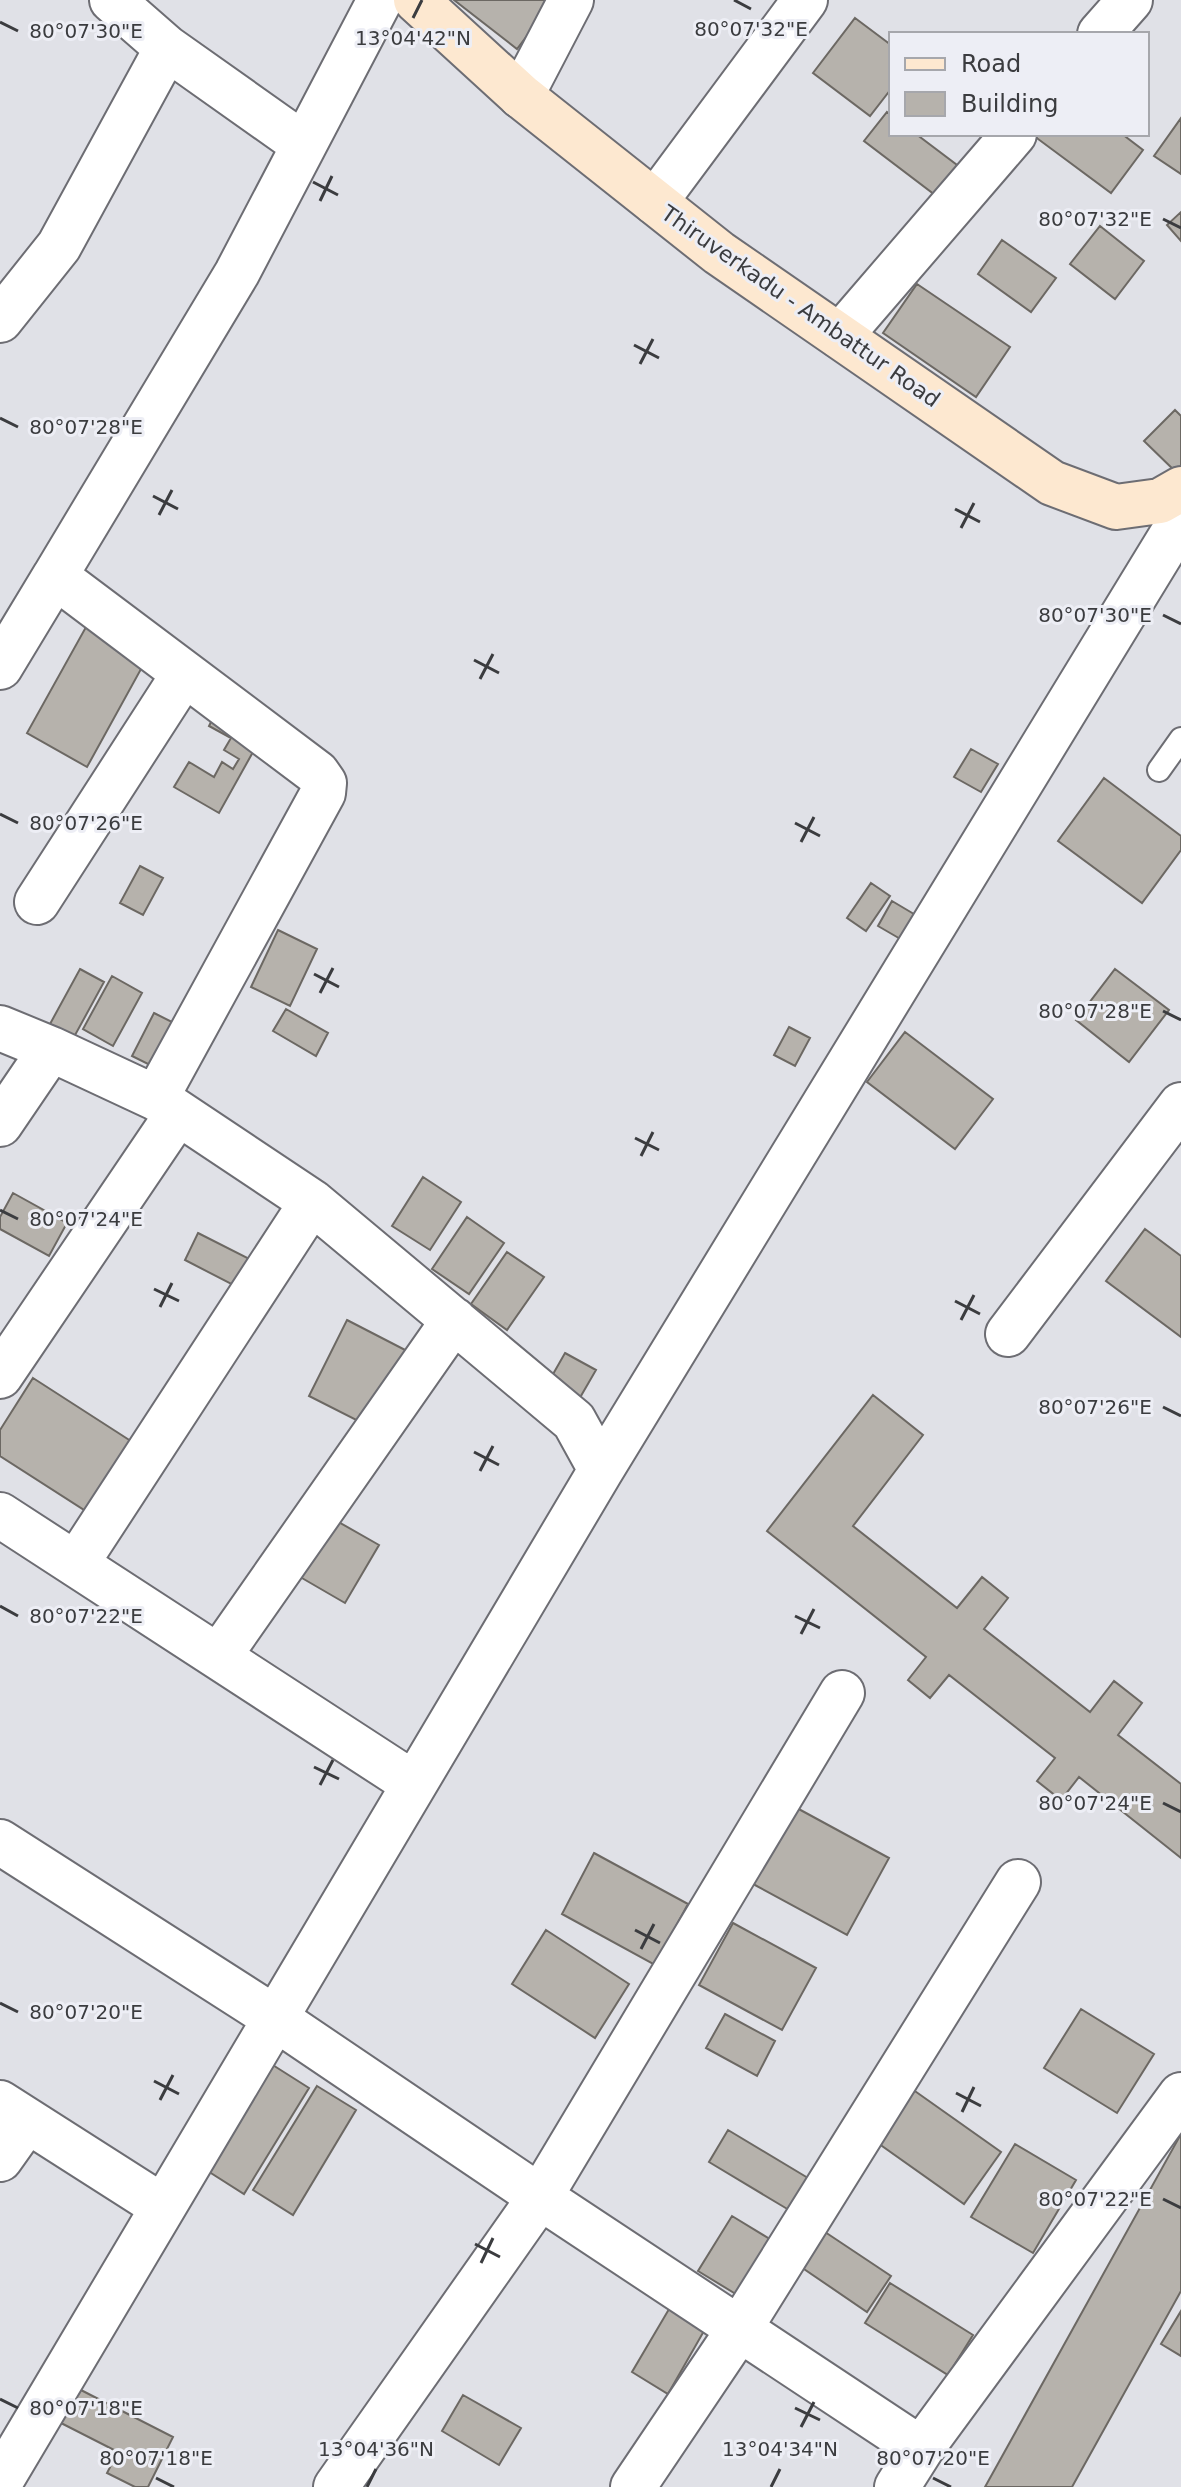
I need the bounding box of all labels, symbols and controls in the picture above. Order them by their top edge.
text: 80°07'32"E [694,17,808,41]
text: 80°07'30"E [29,19,143,43]
text: 13°04'42"N [355,26,471,50]
legend [889,32,1149,136]
text: Road [961,50,1021,78]
text: Building [961,90,1058,118]
street label: Thiruverkadu - Ambattur Road [656,200,945,412]
text: 80°07'32"E [1038,207,1152,231]
text: 80°07'28"E [29,415,143,439]
text: 80°07'30"E [1038,603,1152,627]
text: 80°07'26"E [29,811,143,835]
text: 80°07'28"E [1038,999,1152,1023]
text: 80°07'24"E [29,1207,143,1231]
text: 80°07'26"E [1038,1395,1152,1419]
text: 80°07'22"E [29,1604,143,1628]
text: 80°07'24"E [1038,1791,1152,1815]
text: 80°07'20"E [29,2000,143,2024]
text: 80°07'22"E [1038,2187,1152,2211]
text: 80°07'18"E [29,2396,143,2420]
text: 13°04'36"N [318,2437,434,2461]
text: 13°04'34"N [722,2437,838,2461]
text: 80°07'18"E [99,2446,213,2470]
text: 80°07'20"E [876,2446,990,2470]

